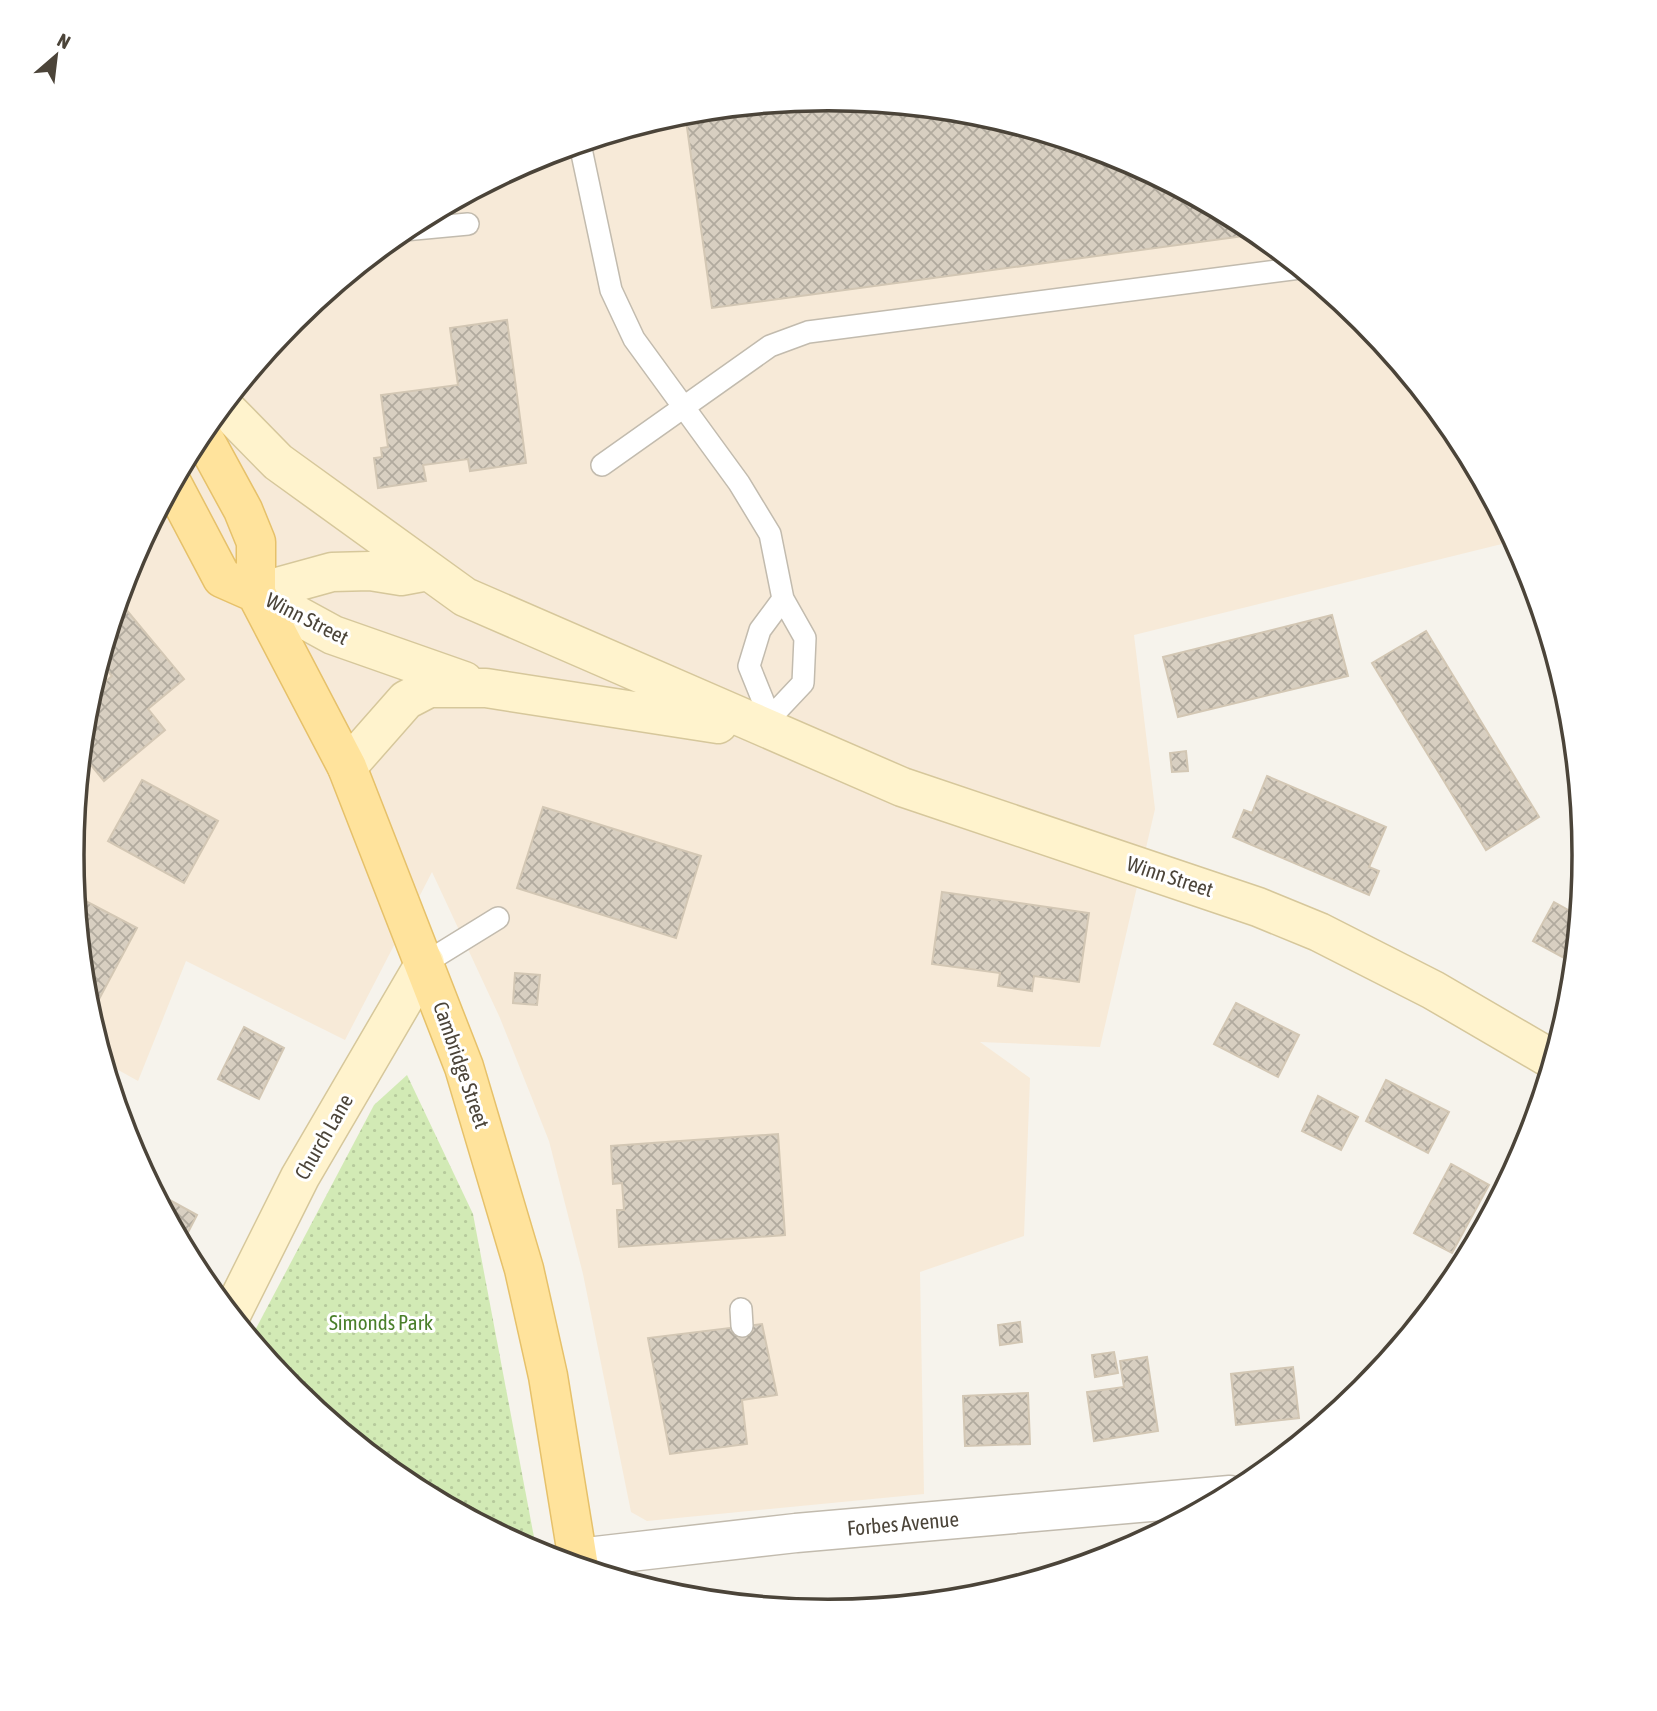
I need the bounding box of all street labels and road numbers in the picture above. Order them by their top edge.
street label: Winn Street [262,587,353,649]
street label: Winn Street [1124,851,1217,901]
street label: Cambridge Street [429,998,495,1131]
street label: Church Lane [289,1090,357,1183]
street label: Forbes Avenue [846,1506,960,1540]

